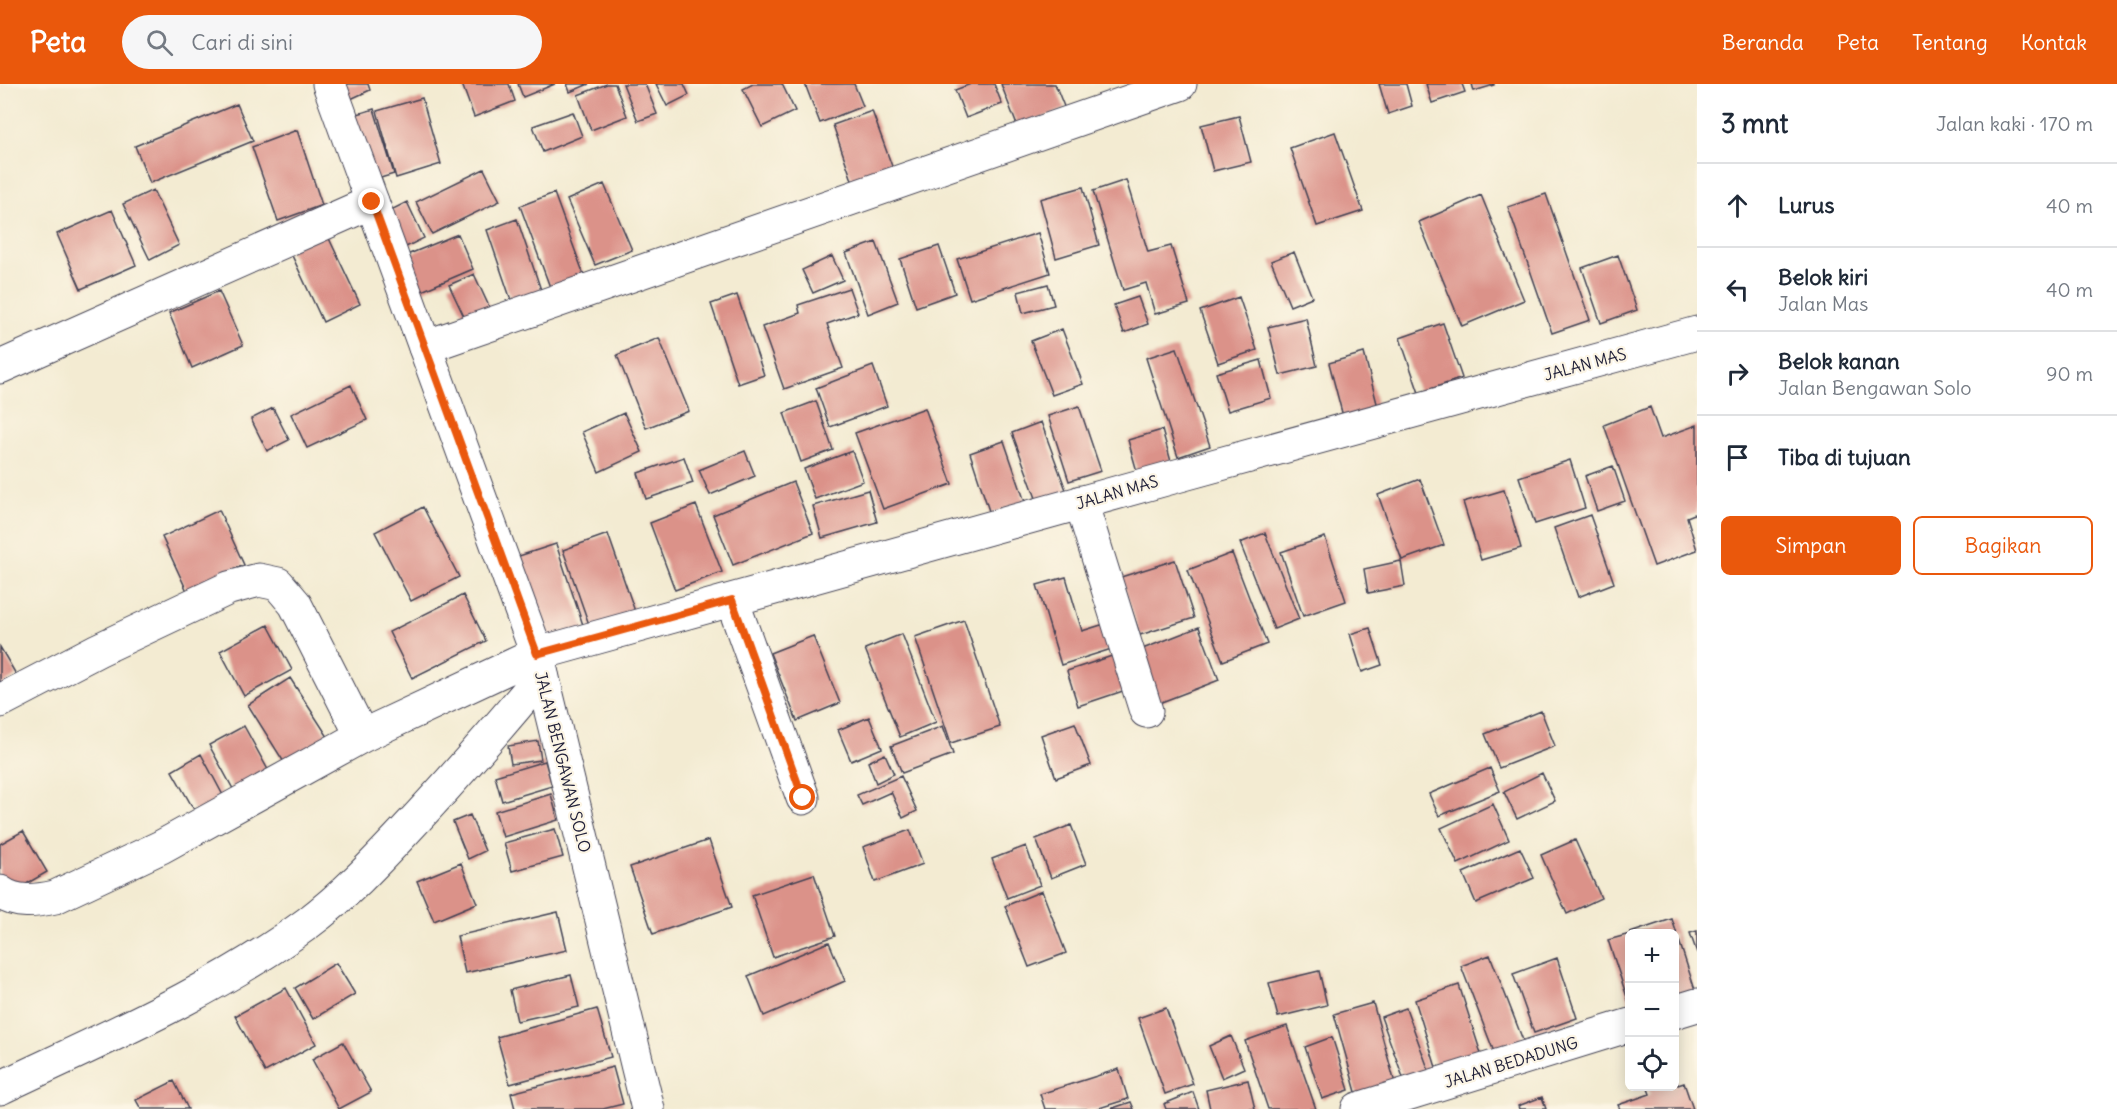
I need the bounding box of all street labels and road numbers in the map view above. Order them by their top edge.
street label: JALAN MAS [1542,343,1629,385]
street label: JALAN MAS [1074,471,1160,513]
street label: JALAN BENGAWAN SOLO [531,669,595,855]
street label: JALAN BEDADUNG [1442,1032,1580,1092]

